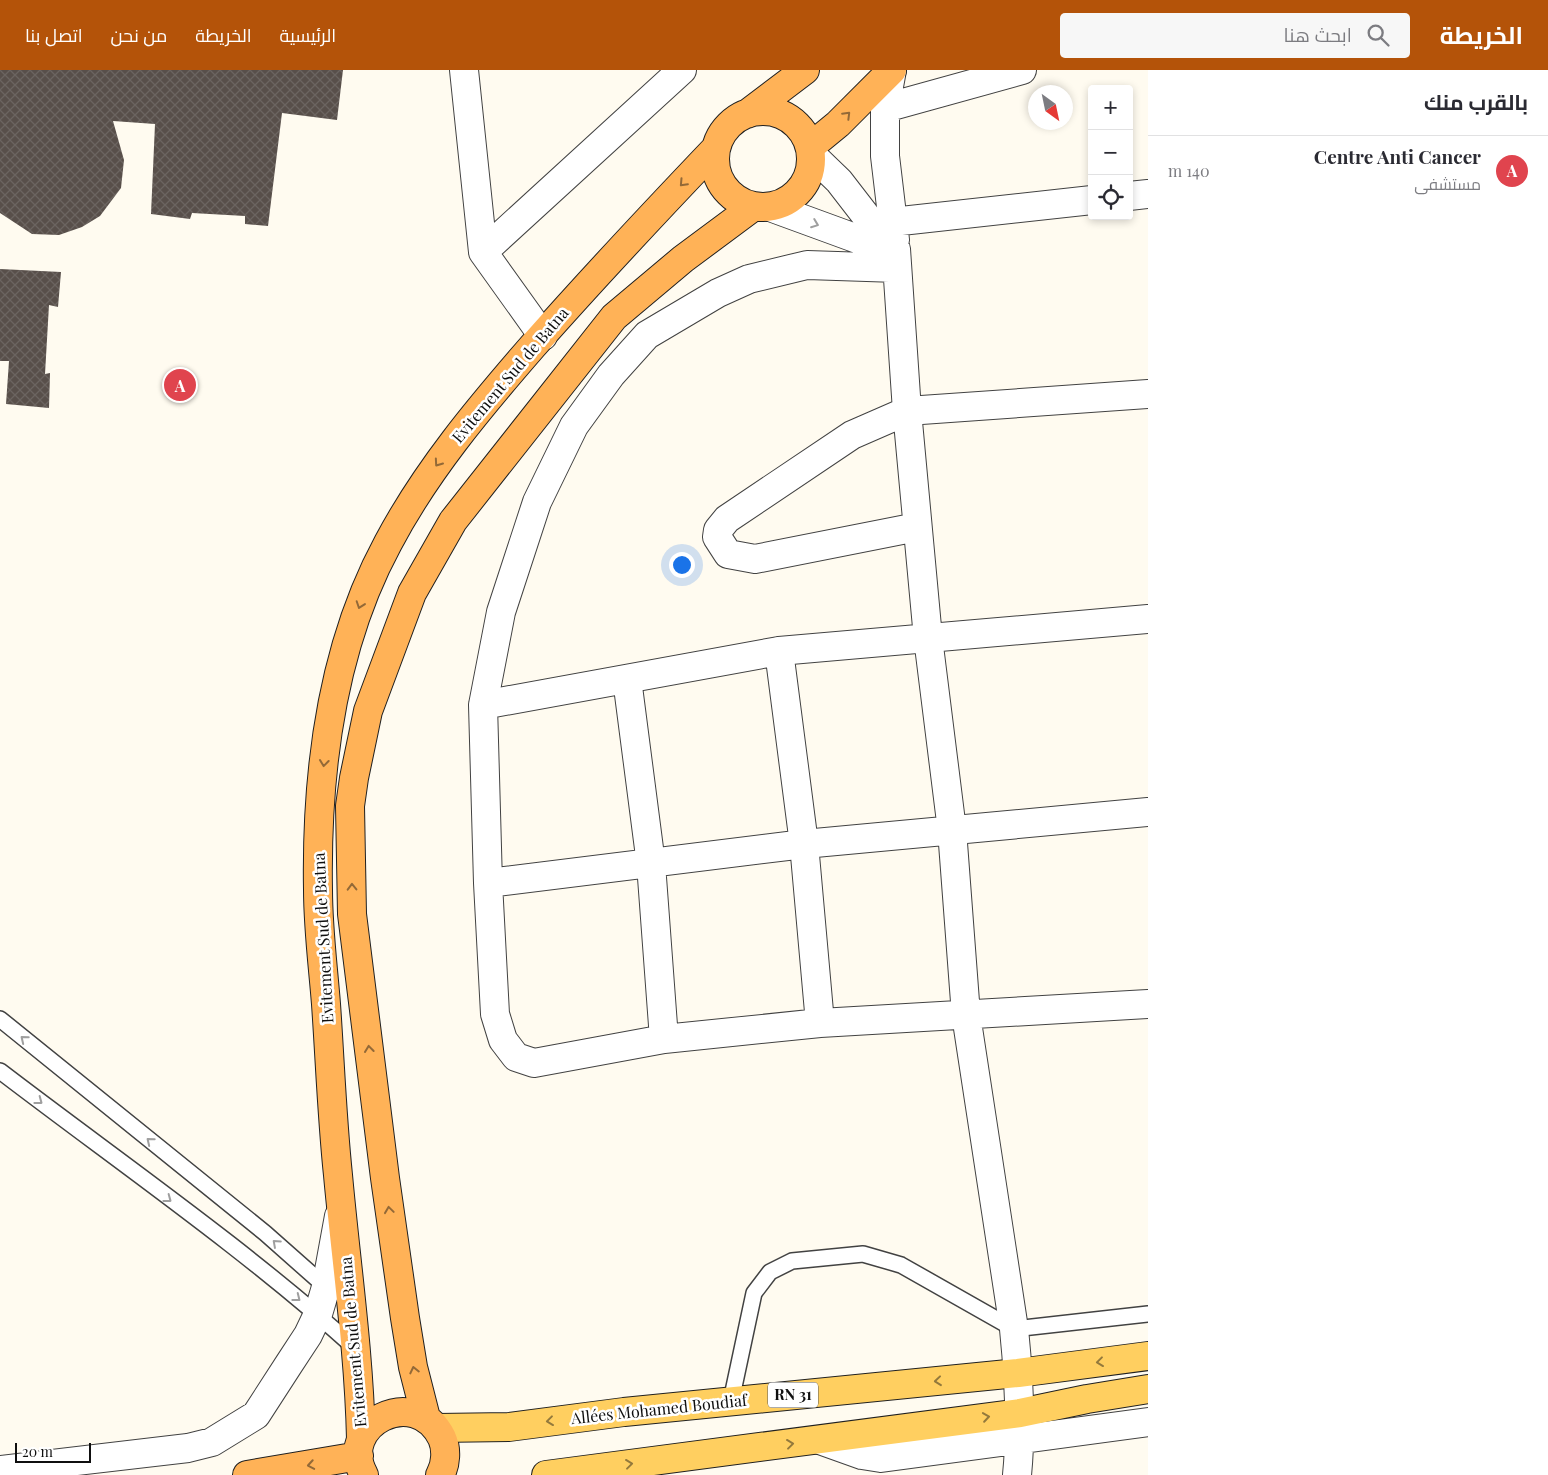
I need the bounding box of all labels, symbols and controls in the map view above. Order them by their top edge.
search box [1060,13,1410,58]
text: الخريطة [1440,18,1523,50]
text: ابحث هنا [1284,21,1352,47]
icon: search [1364,21,1392,49]
text: اتصل بنا [25,23,82,47]
text: من نحن [110,23,167,47]
text: الخريطة [195,23,252,47]
text: الرئيسية [280,23,336,47]
north arrow [1028,85,1073,130]
map controls [1088,85,1133,220]
button: + [1088,85,1133,130]
text: بالقرب منك [1424,87,1528,115]
one-way arrow [841,112,850,121]
button: − [1088,130,1133,175]
text: Centre Anti Cancer [1314,143,1481,169]
text: 140 m [1168,160,1210,181]
text: A [1507,160,1517,181]
text: مستشفى [1414,173,1481,194]
button: locate [1088,175,1133,220]
one-way arrow [680,177,689,186]
one-way arrow [811,218,819,228]
street label: Evitement Sud de Batna [447,302,573,447]
pin: A [164,366,196,404]
one-way arrow [435,458,444,467]
your location [669,552,695,578]
one-way arrow [356,600,366,609]
one-way arrow [319,759,329,767]
street label: Evitement Sud de Batna [308,852,337,1024]
one-way arrow [347,883,357,890]
one-way arrow [21,1036,30,1044]
one-way arrow [364,1044,375,1052]
one-way arrow [33,1095,42,1103]
one-way arrow [147,1137,156,1146]
one-way arrow [162,1193,171,1201]
one-way arrow [385,1205,395,1214]
one-way arrow [273,1240,282,1249]
street label: Evitement Sud de Batna [335,1256,370,1428]
one-way arrow [291,1292,301,1301]
one-way arrow [1095,1356,1103,1367]
one-way arrow [409,1366,420,1375]
one-way arrow [934,1375,942,1386]
road number: RN 31 [768,1382,818,1408]
street label: Allées Mohamed Boudiaf [569,1389,750,1428]
one-way arrow [982,1413,990,1423]
one-way arrow [546,1416,555,1426]
one-way arrow [787,1439,795,1450]
scale bar [15,1440,91,1463]
text: 20 m [22,1442,53,1461]
one-way arrow [306,1459,315,1469]
one-way arrow [625,1460,633,1470]

